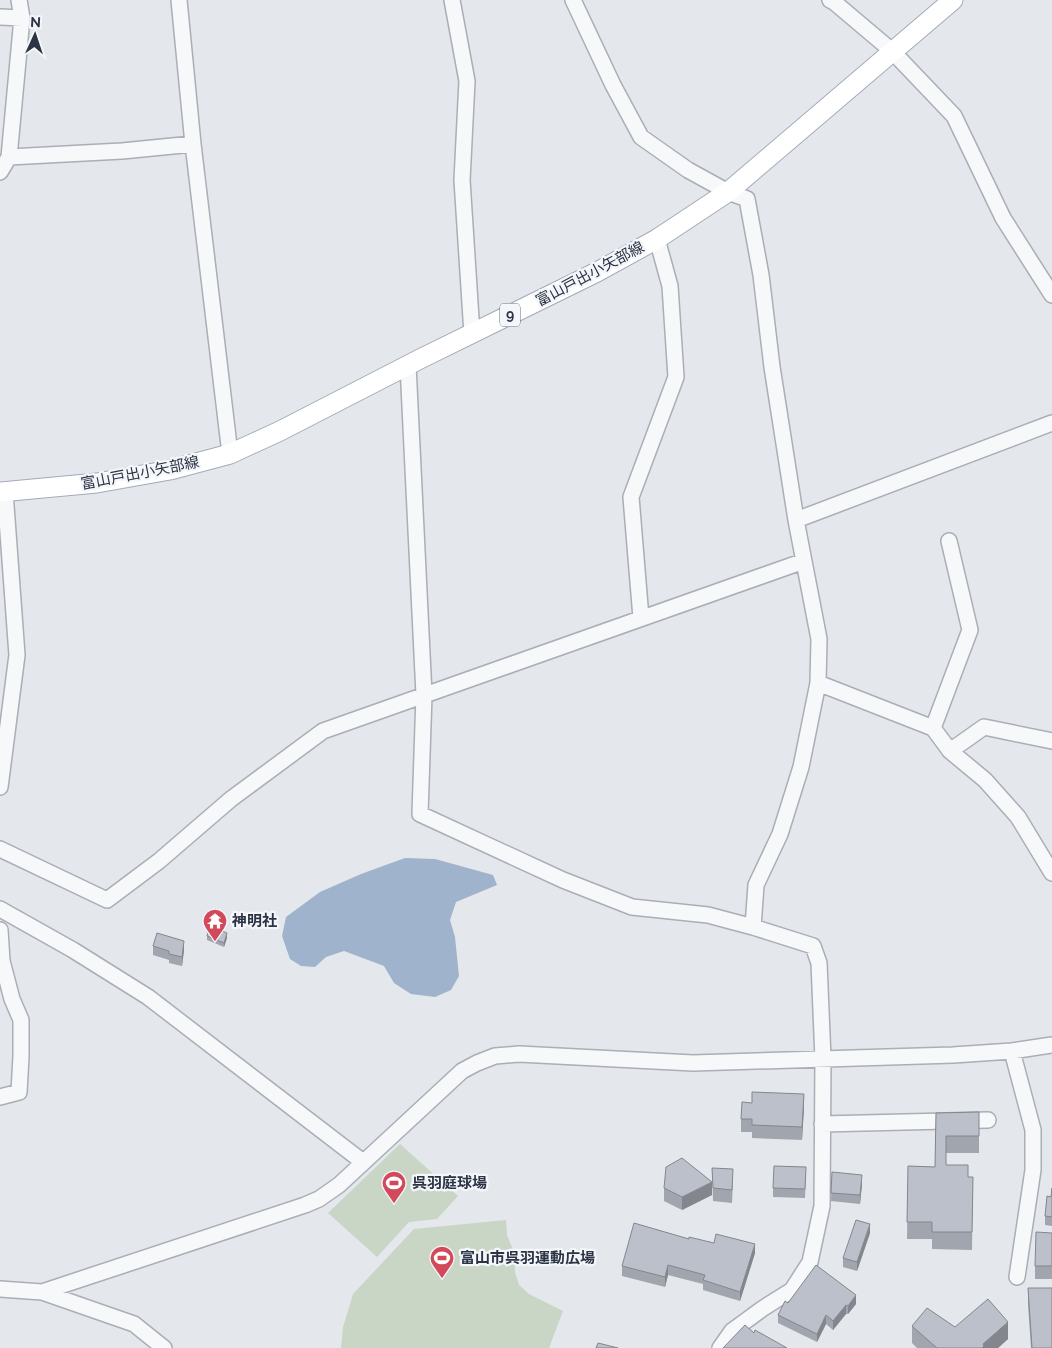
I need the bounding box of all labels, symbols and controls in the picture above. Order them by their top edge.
north arrow [10,10,60,60]
text: N [30,14,41,30]
street label: 富山戸出小矢部線 [533,238,647,310]
road number: 9 [500,304,520,326]
street label: 富山戸出小矢部線 [79,453,201,493]
temple icon: 神明社 [202,908,228,942]
place label: 神明社 [231,912,277,930]
sports icon: 呉羽庭球場 [381,1170,407,1204]
place label: 呉羽庭球場 [412,1174,487,1192]
sports icon: 富山市呉羽運動広場 [429,1245,455,1279]
place label: 富山市呉羽運動広場 [460,1249,595,1267]

